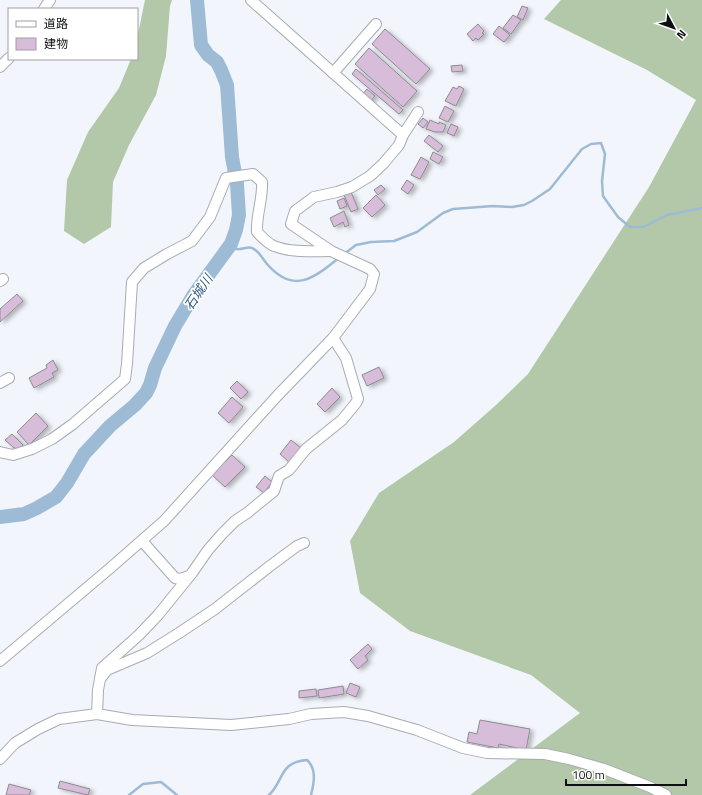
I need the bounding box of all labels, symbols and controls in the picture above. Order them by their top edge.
legend [8,8,138,60]
north arrow [654,8,694,48]
text: 道路 [44,14,68,33]
text: N [673,26,690,43]
text: 建物 [44,34,68,53]
water label: 石城川 [179,269,218,314]
scale bar [566,761,686,787]
text: 100 m [572,765,605,784]

